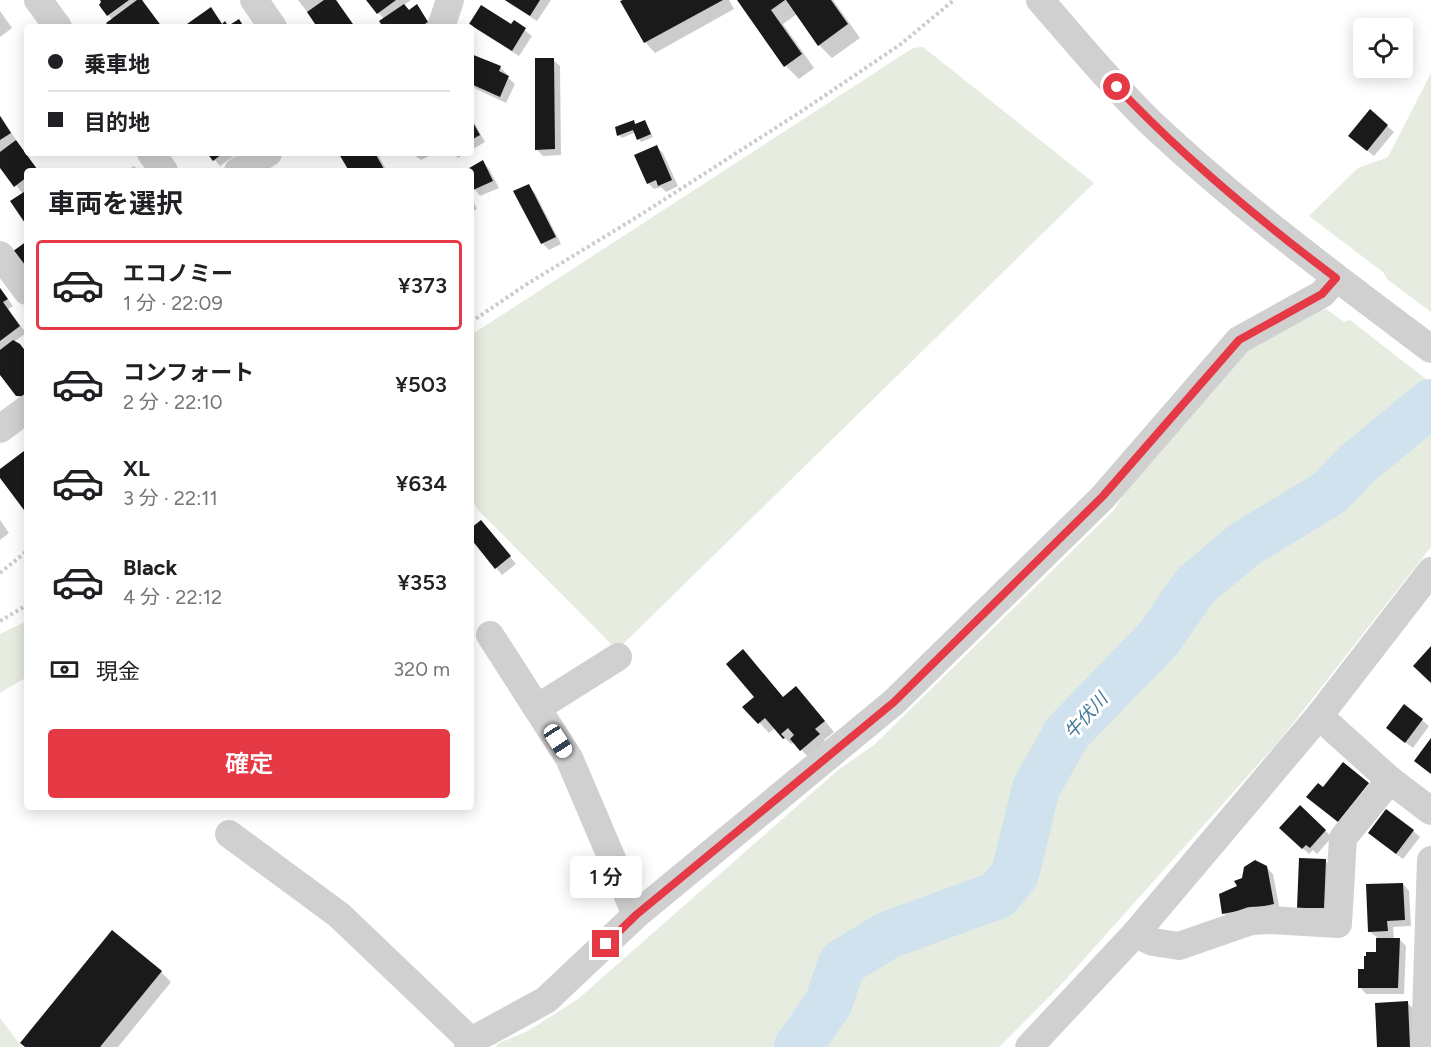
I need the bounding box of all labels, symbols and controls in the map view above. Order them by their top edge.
map controls [1353,18,1413,78]
button: locate [1353,18,1413,78]
text: 乗車地 [84,51,150,78]
route start [1103,73,1130,100]
text: 目的地 [84,109,150,136]
text: 車両を選択 [48,187,183,220]
icon: car [51,258,105,312]
text: エコノミー [123,260,233,287]
text: ¥373 [398,272,447,299]
text: 1 分 · 22:09 [123,291,223,315]
icon: car [51,357,105,411]
text: コンフォート [123,359,254,386]
text: ¥503 [395,371,447,398]
text: 2 分 · 22:10 [123,390,223,414]
text: XL [123,455,150,482]
icon: car [51,456,105,510]
text: ¥634 [396,470,447,497]
text: 3 分 · 22:11 [123,486,218,510]
text: Black [123,554,177,581]
icon: car [51,555,105,609]
text: ¥353 [397,569,447,596]
text: 4 分 · 22:12 [123,585,222,609]
icon: cash [48,653,81,686]
text: 320 m [393,657,450,681]
text: 現金 [96,658,140,685]
water label: 牛伏川 [1060,687,1114,743]
car [541,721,575,761]
button: 確定 [48,729,450,798]
callout: 1 分 [570,857,642,899]
text: 1 分 [589,865,623,889]
route end [592,930,619,957]

